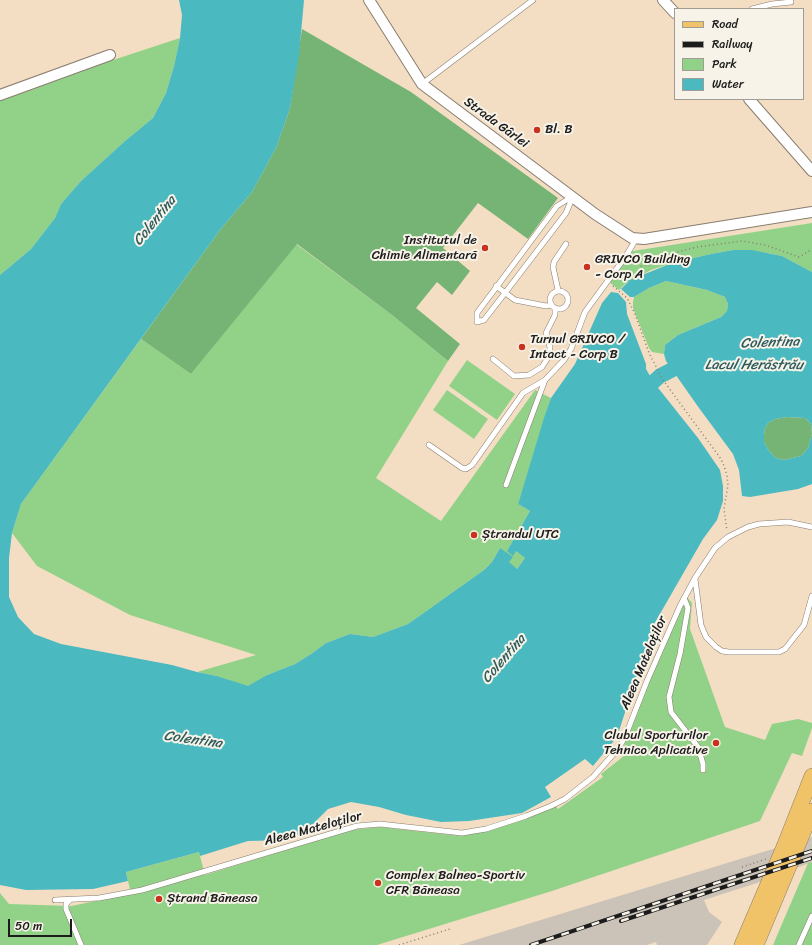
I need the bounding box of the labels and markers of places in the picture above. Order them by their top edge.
place label: Bl. B [545,122,572,138]
marker: Bl. B [532,125,542,135]
place label: Institutul de Chimie Alimentară [372,233,477,264]
marker: Institutul de Chimie Alimentară [480,243,490,253]
place label: GRIVCO Building - Corp A [595,252,690,283]
marker: GRIVCO Building - Corp A [582,262,592,272]
place label: Turnul GRIVCO / Intact - Corp B [530,332,625,363]
marker: Turnul GRIVCO / Intact - Corp B [517,342,527,352]
place label: Ștrandul UTC [482,527,559,543]
marker: Ștrandul UTC [469,530,479,540]
place label: Clubul Sporturilor Tehnico Aplicative [604,728,708,759]
marker: Clubul Sporturilor Tehnico Aplicative [711,738,721,748]
place label: Complex Balneo-Sportiv CFR Băneasa [386,868,525,899]
marker: Complex Balneo-Sportiv CFR Băneasa [373,878,383,888]
place label: Ștrand Băneasa [167,891,257,907]
marker: Ștrand Băneasa [154,894,164,904]

